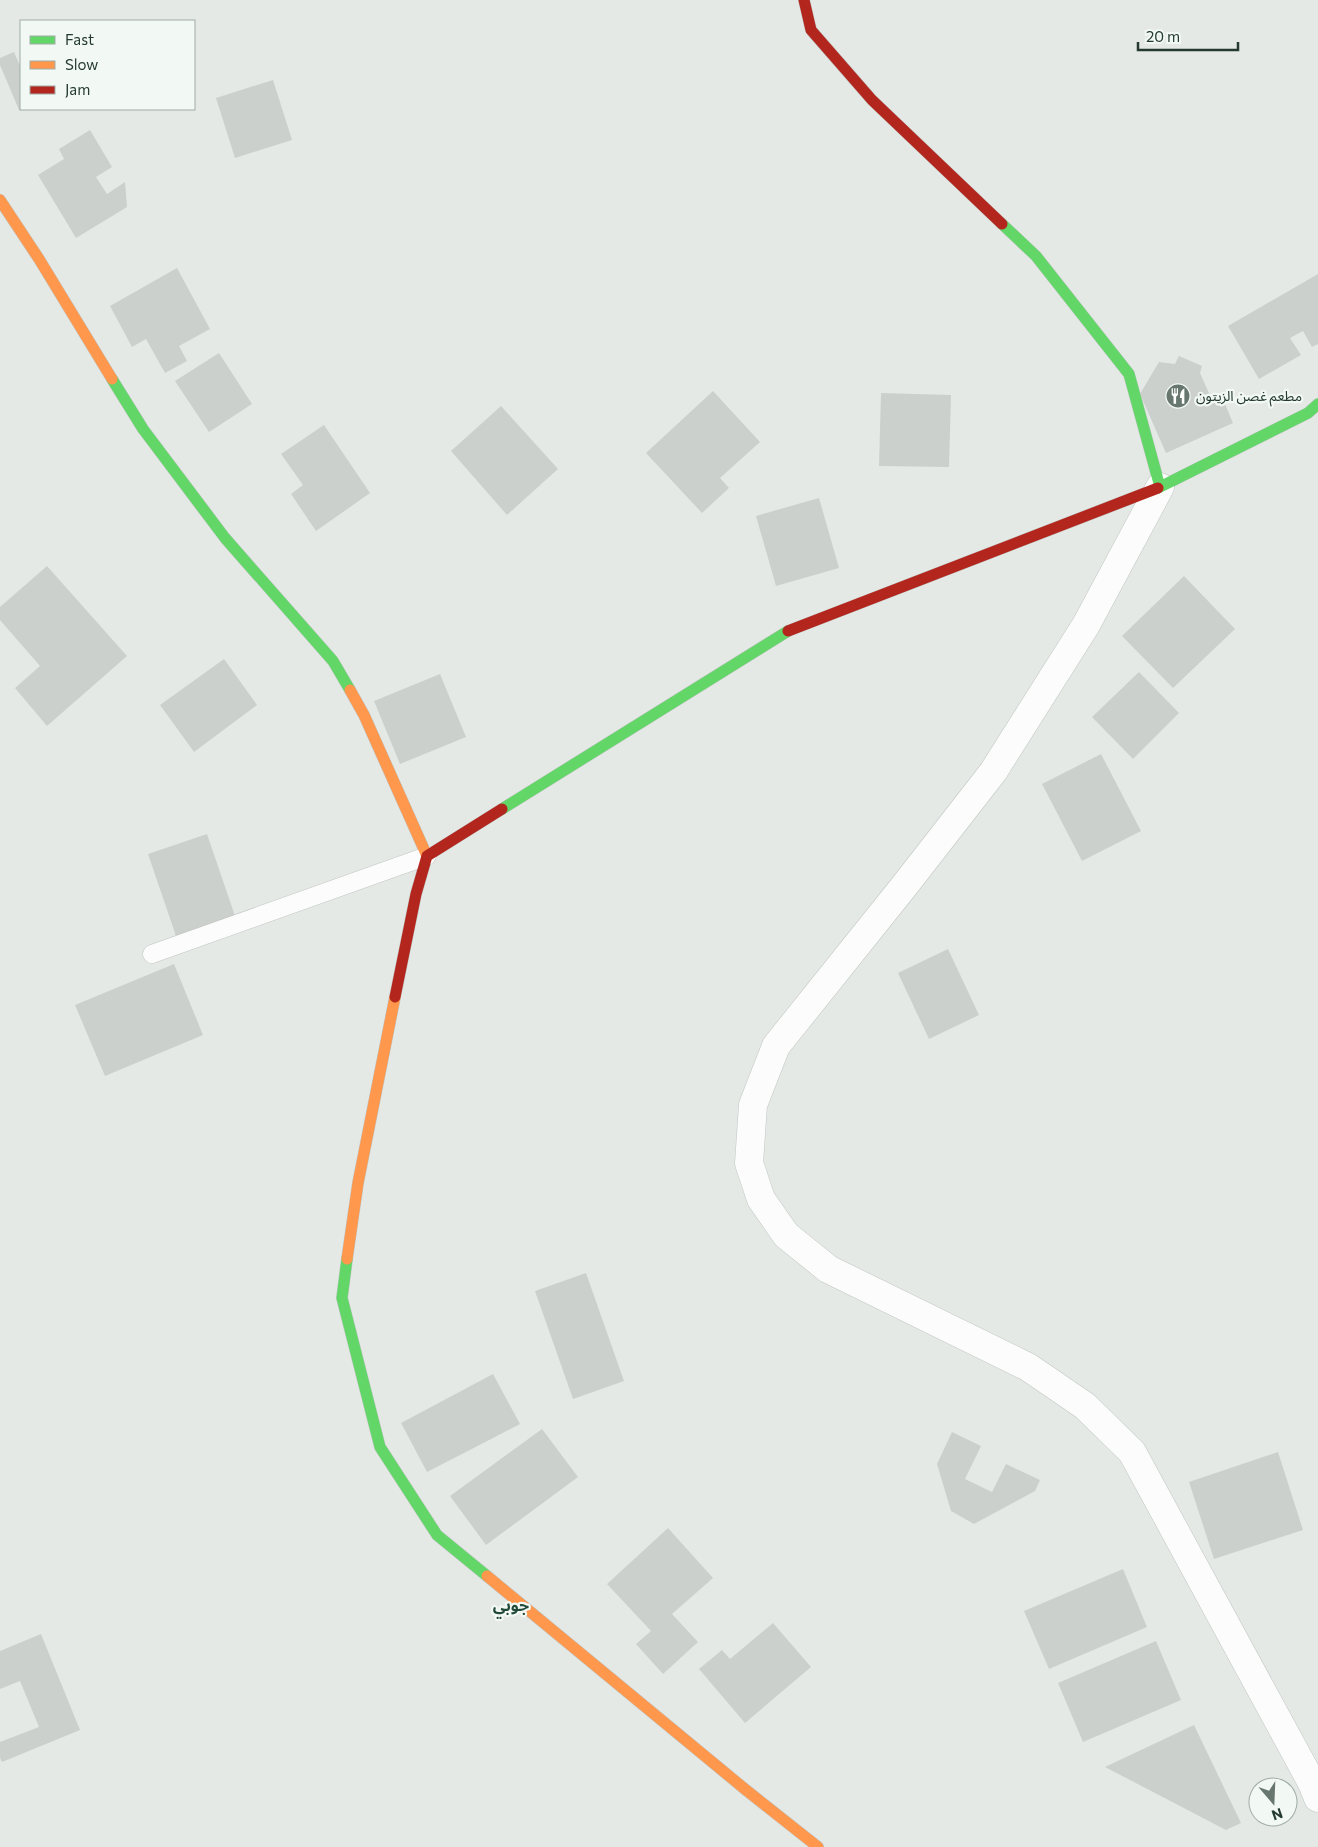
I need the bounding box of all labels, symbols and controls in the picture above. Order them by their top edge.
legend [20,20,195,110]
scale bar [1138,20,1238,52]
text: 20 m [1146,27,1180,45]
text: Fast [65,30,94,48]
text: Slow [65,55,98,73]
text: Jam [65,80,90,98]
restaurant icon: مطعم غصن الزيتون [1165,383,1191,409]
place label: مطعم غصن الزيتون [1196,387,1302,407]
district label: جوبي [493,1595,529,1619]
north arrow [1248,1777,1298,1827]
text: N [1270,1805,1285,1825]

